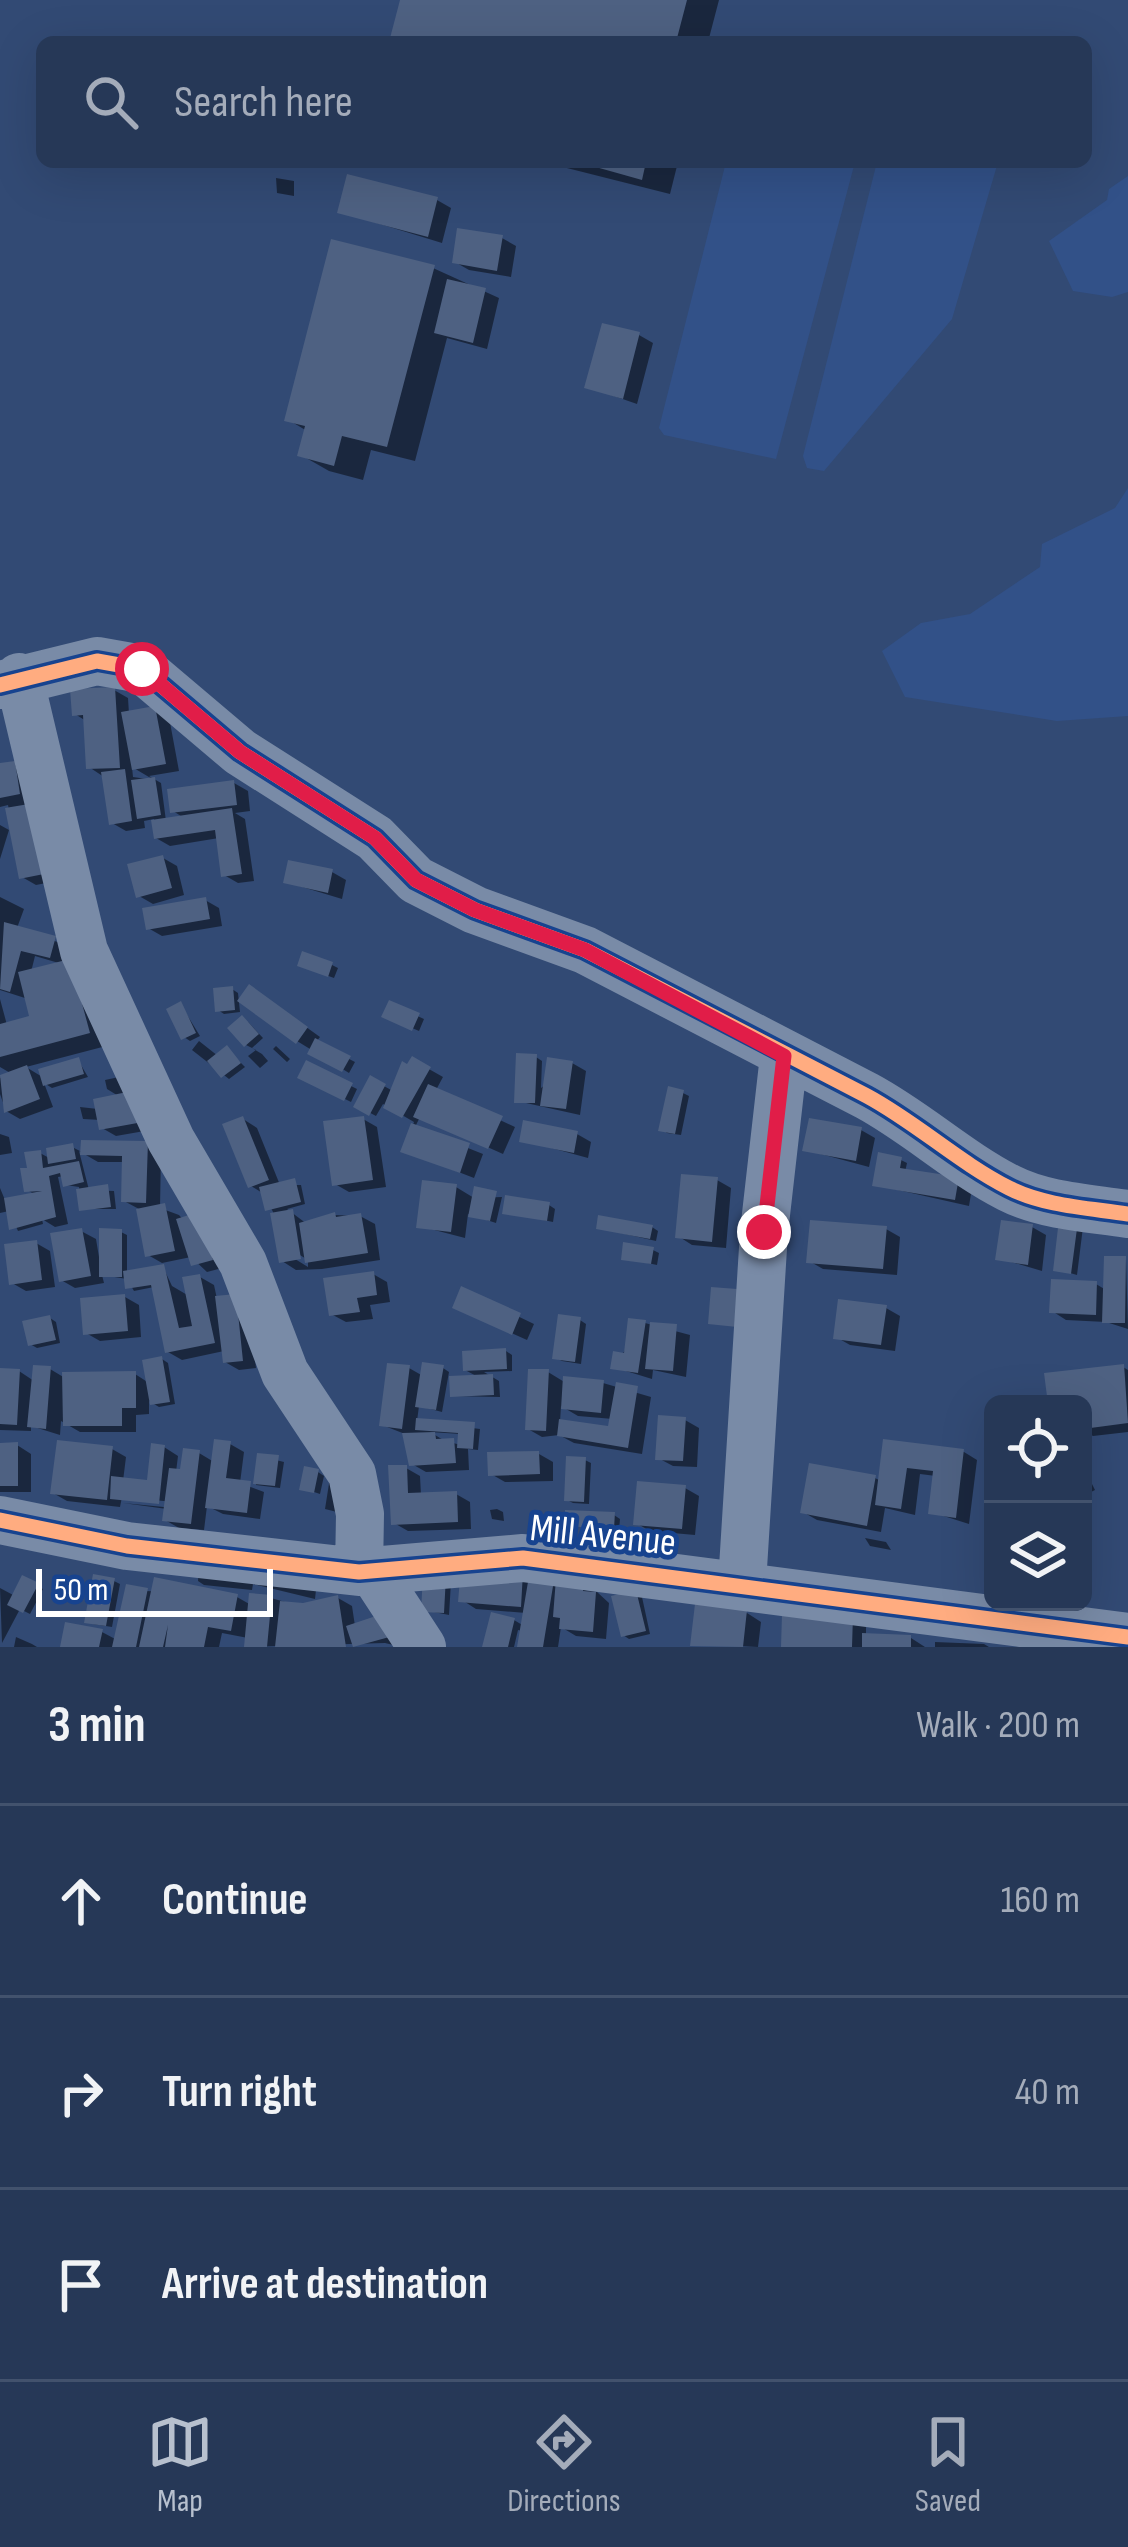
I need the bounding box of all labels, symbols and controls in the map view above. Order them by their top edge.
search box [36,36,1092,168]
icon: search [78,69,144,135]
text: Search here [174,75,353,130]
route start [115,642,169,696]
route end [737,1205,791,1259]
map controls [984,1395,1092,1611]
button: locate [984,1395,1092,1503]
button: layers [984,1503,1092,1611]
street label: Mill Avenue [528,1505,678,1567]
scale bar [36,1563,273,1616]
text: 50 m [54,1570,108,1610]
text: 3 min [48,1695,146,1756]
text: Walk · 200 m [916,1702,1080,1749]
icon: ahead [48,1868,114,1934]
text: Continue [162,1873,308,1928]
text: 160 m [1001,1877,1080,1924]
icon: right [48,2060,114,2126]
text: Turn right [162,2065,317,2120]
text: 40 m [1015,2069,1080,2116]
icon: arrive [48,2252,114,2318]
text: Arrive at destination [162,2257,488,2312]
tab: Map [147,2409,213,2521]
tab: Directions [507,2409,621,2521]
tab: Saved [915,2409,981,2521]

